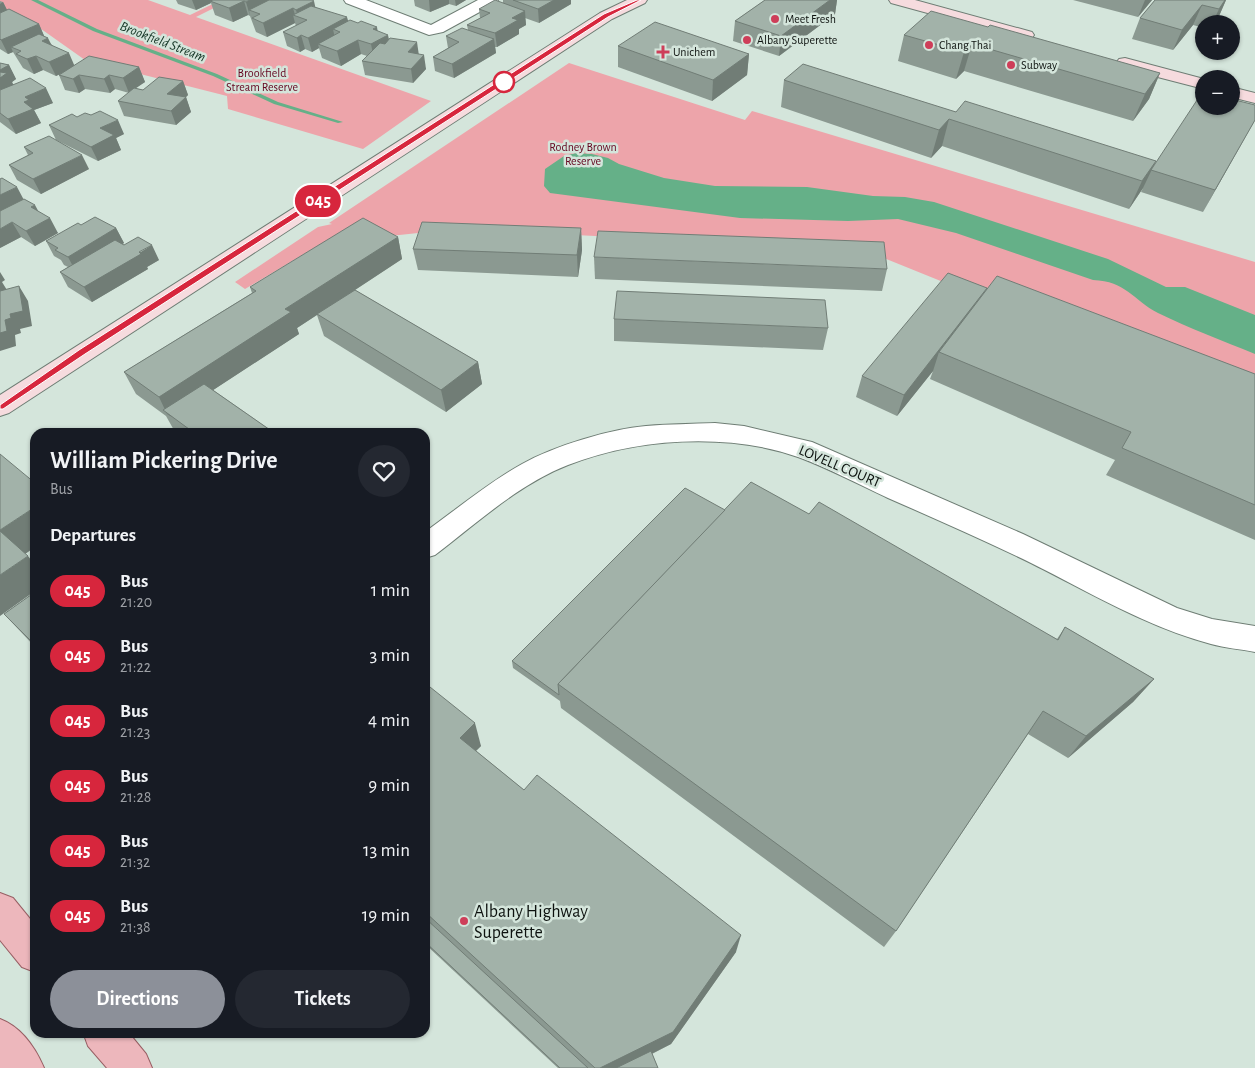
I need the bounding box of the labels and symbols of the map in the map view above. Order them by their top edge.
marker: Meet Fresh [769,13,781,25]
place label: Meet Fresh [785,13,836,25]
water label: Brookfield Stream [118,19,207,65]
marker: Albany Superette [741,34,753,46]
place label: Albany Superette [757,34,837,47]
marker: Chang Thai [923,39,935,51]
place label: Chang Thai [939,39,991,51]
marker: Unichem [657,46,669,58]
place label: Unichem [673,46,715,58]
marker: Subway [1005,59,1017,71]
place label: Subway [1021,59,1057,72]
park label: Brookfield Stream Reserve [226,67,298,93]
unlabelled marker [493,71,515,93]
park label: Rodney Brown Reserve [549,141,617,167]
line badge: 045 [289,185,347,217]
street label: LOVELL COURT [797,442,884,491]
place label: Albany Highway Superette [474,903,588,942]
marker: Albany Highway Superette [458,915,470,927]

